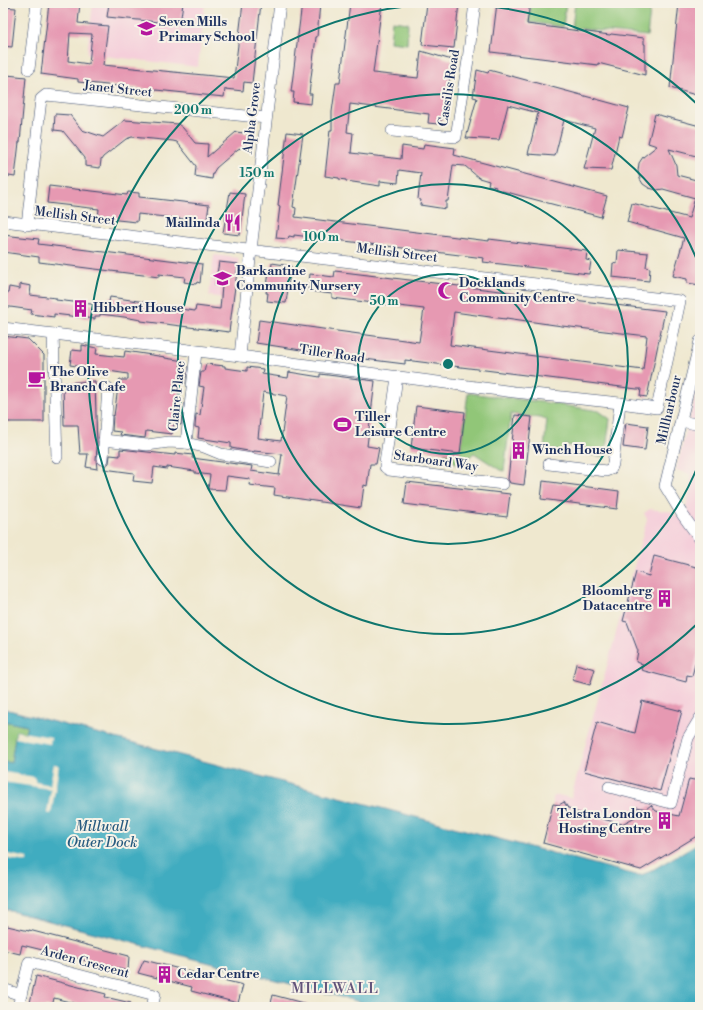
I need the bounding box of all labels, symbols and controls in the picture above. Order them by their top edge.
place label: Seven Mills Primary School [159,14,256,45]
school or university icon: Seven Mills Primary School [136,19,156,39]
street label: Cassilis Road [435,48,463,128]
street label: Janet Street [82,77,154,101]
street label: Alpha Grove [240,81,264,156]
text: 200 m [174,103,212,118]
text: 150 m [240,166,274,181]
street label: Mellish Street [34,203,117,229]
restaurant icon: Mailinda [223,213,243,233]
place label: Mailinda [165,215,221,231]
text: 100 m [303,230,339,245]
street label: Mellish Street [356,240,439,266]
place label: Barkantine Community Nursery [236,263,361,294]
school or university icon: Barkantine Community Nursery [213,268,233,288]
place label: Docklands Community Centre [459,275,575,306]
mosque icon: Docklands Community Centre [436,280,456,300]
text: 50 m [369,294,399,309]
building icon: Hibbert House [70,298,90,318]
place label: Hibbert House [93,300,184,316]
street label: Tiller Road [298,341,366,367]
centre of rings [441,357,455,371]
street label: Claire Place [165,360,189,432]
place label: The Olive Branch Cafe [50,364,126,395]
cafe icon: The Olive Branch Cafe [27,369,47,389]
street label: Millharbour [653,373,685,446]
place label: Tiller Leisure Centre [355,409,446,440]
sports icon: Tiller Leisure Centre [332,414,352,434]
building icon: Winch House [509,440,529,460]
place label: Winch House [531,442,613,458]
street label: Starboard Way [393,447,480,475]
place label: Bloomberg Datacentre [582,583,653,614]
building icon: Bloomberg Datacentre [655,588,675,608]
place label: Telstra London Hosting Centre [557,806,651,837]
building icon: Telstra London Hosting Centre [654,811,674,831]
water label: Millwall Outer Dock [67,818,137,852]
street label: Arden Crescent [38,942,131,982]
building icon: Cedar Centre [154,964,174,984]
place label: Cedar Centre [177,966,259,982]
district label: MILLWALL [291,979,379,998]

